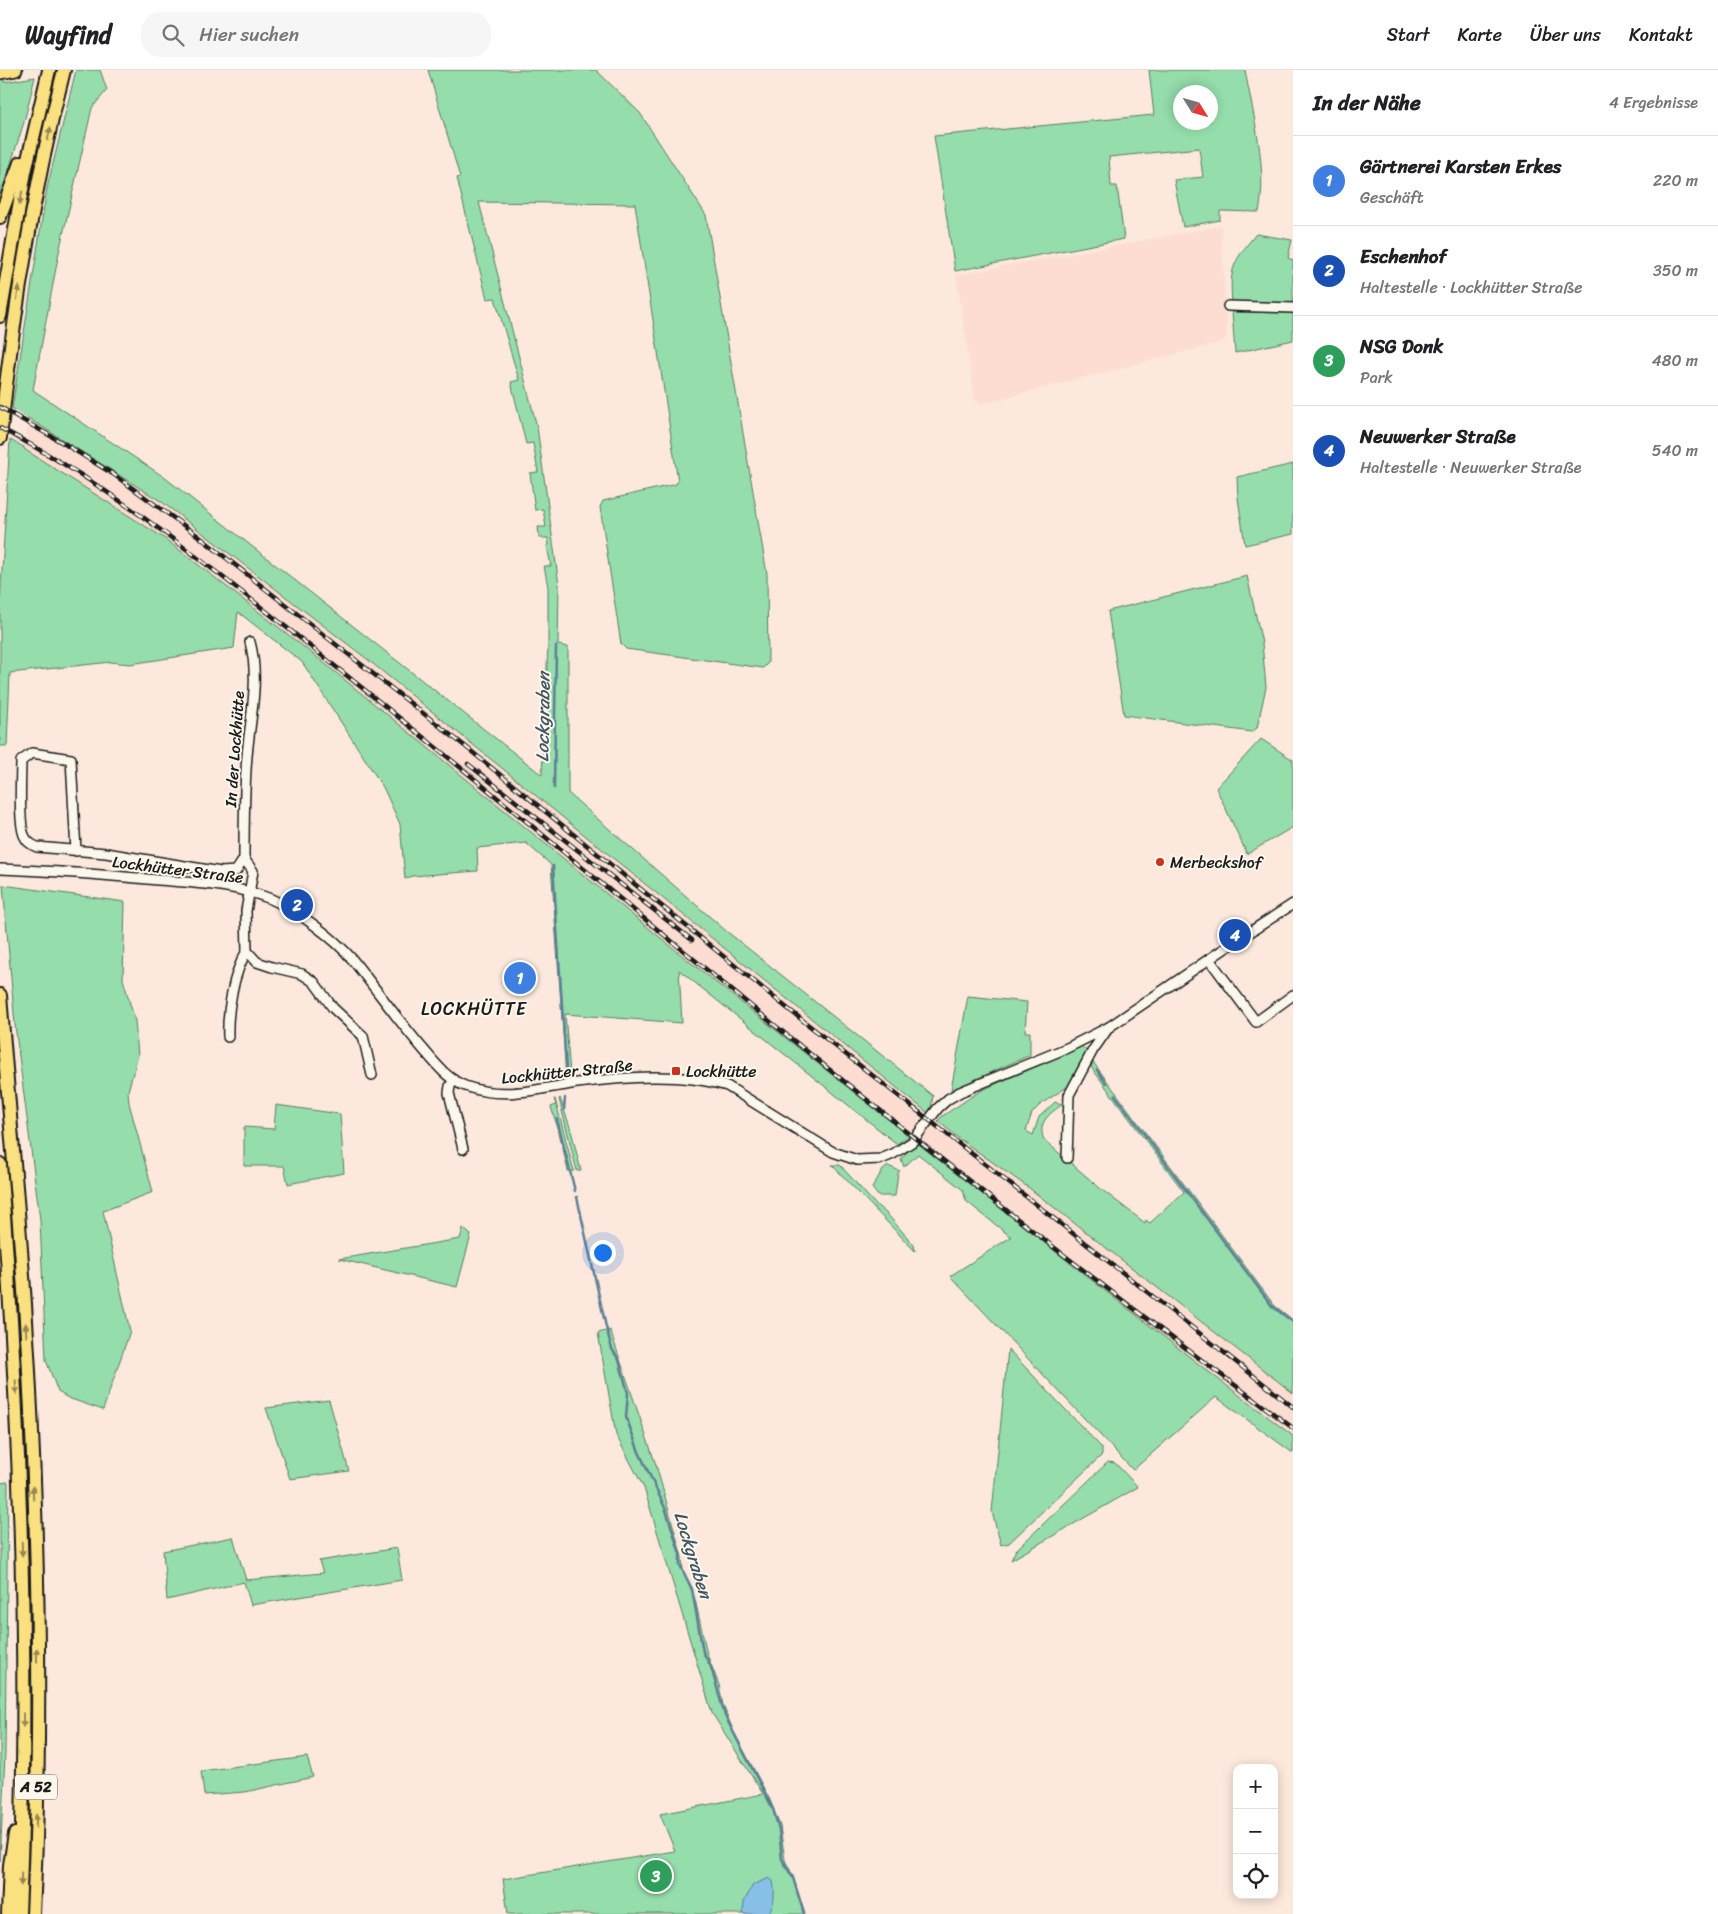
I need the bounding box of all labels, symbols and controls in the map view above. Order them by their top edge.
search box [141,12,491,57]
text: Wayfind [25,14,111,56]
text: Hier suchen [199,18,299,51]
text: Start [1387,19,1430,51]
text: Karte [1458,19,1502,51]
text: Über uns [1530,19,1601,51]
text: Kontakt [1629,19,1693,51]
icon: search [159,21,187,49]
text: In der Nähe [1313,84,1421,122]
north arrow [1173,85,1218,130]
text: 4 Ergebnisse [1609,88,1698,117]
one-way arrow [45,126,53,141]
text: Gärtnerei Karsten Erkes [1360,150,1562,183]
text: 1 [1326,166,1332,195]
text: 220 m [1653,166,1698,195]
text: Geschäft [1360,183,1423,212]
one-way arrow [16,190,24,206]
text: Eschenhof [1360,240,1447,273]
text: 2 [1324,256,1334,285]
text: 350 m [1653,256,1698,285]
text: Haltestelle · Lockhütter Straße [1360,273,1582,302]
one-way arrow [15,285,23,301]
text: NSG Donk [1360,330,1443,363]
text: 3 [1325,346,1333,375]
text: 480 m [1652,346,1698,375]
text: Park [1360,363,1393,392]
text: Neuwerker Straße [1360,420,1516,453]
text: 4 [1324,436,1334,465]
text: 540 m [1652,436,1698,465]
text: Haltestelle · Neuwerker Straße [1360,453,1581,482]
water label: Lockgraben [526,670,560,762]
street label: In der Lockhütte [216,690,253,809]
street label: Lockhütter Straße [111,847,245,892]
place label: Merbeckshof [1170,848,1264,877]
marker: Merbeckshof [1154,856,1166,868]
pin: 2 [281,886,313,924]
pin: 4 [1219,916,1251,954]
pin: 1 [504,959,536,997]
district label: LOCKHÜTTE [421,993,527,1025]
street label: Lockhütter Straße [500,1050,634,1093]
place label: Lockhütte [686,1057,756,1086]
marker: Lockhütte [670,1065,682,1077]
your location [590,1240,616,1266]
one-way arrow [22,1322,30,1338]
one-way arrow [13,1379,21,1395]
one-way arrow [29,1484,37,1500]
water label: Lockgraben [665,1507,722,1605]
one-way arrow [18,1541,26,1557]
one-way arrow [33,1647,41,1663]
one-way arrow [19,1712,27,1728]
map controls [1233,1764,1278,1899]
button: + [1233,1764,1278,1809]
road number: A 52 [15,1774,57,1800]
button: − [1233,1809,1278,1854]
one-way arrow [32,1813,40,1829]
button: locate [1233,1854,1278,1899]
pin: 3 [640,1857,672,1895]
one-way arrow [16,1871,24,1887]

